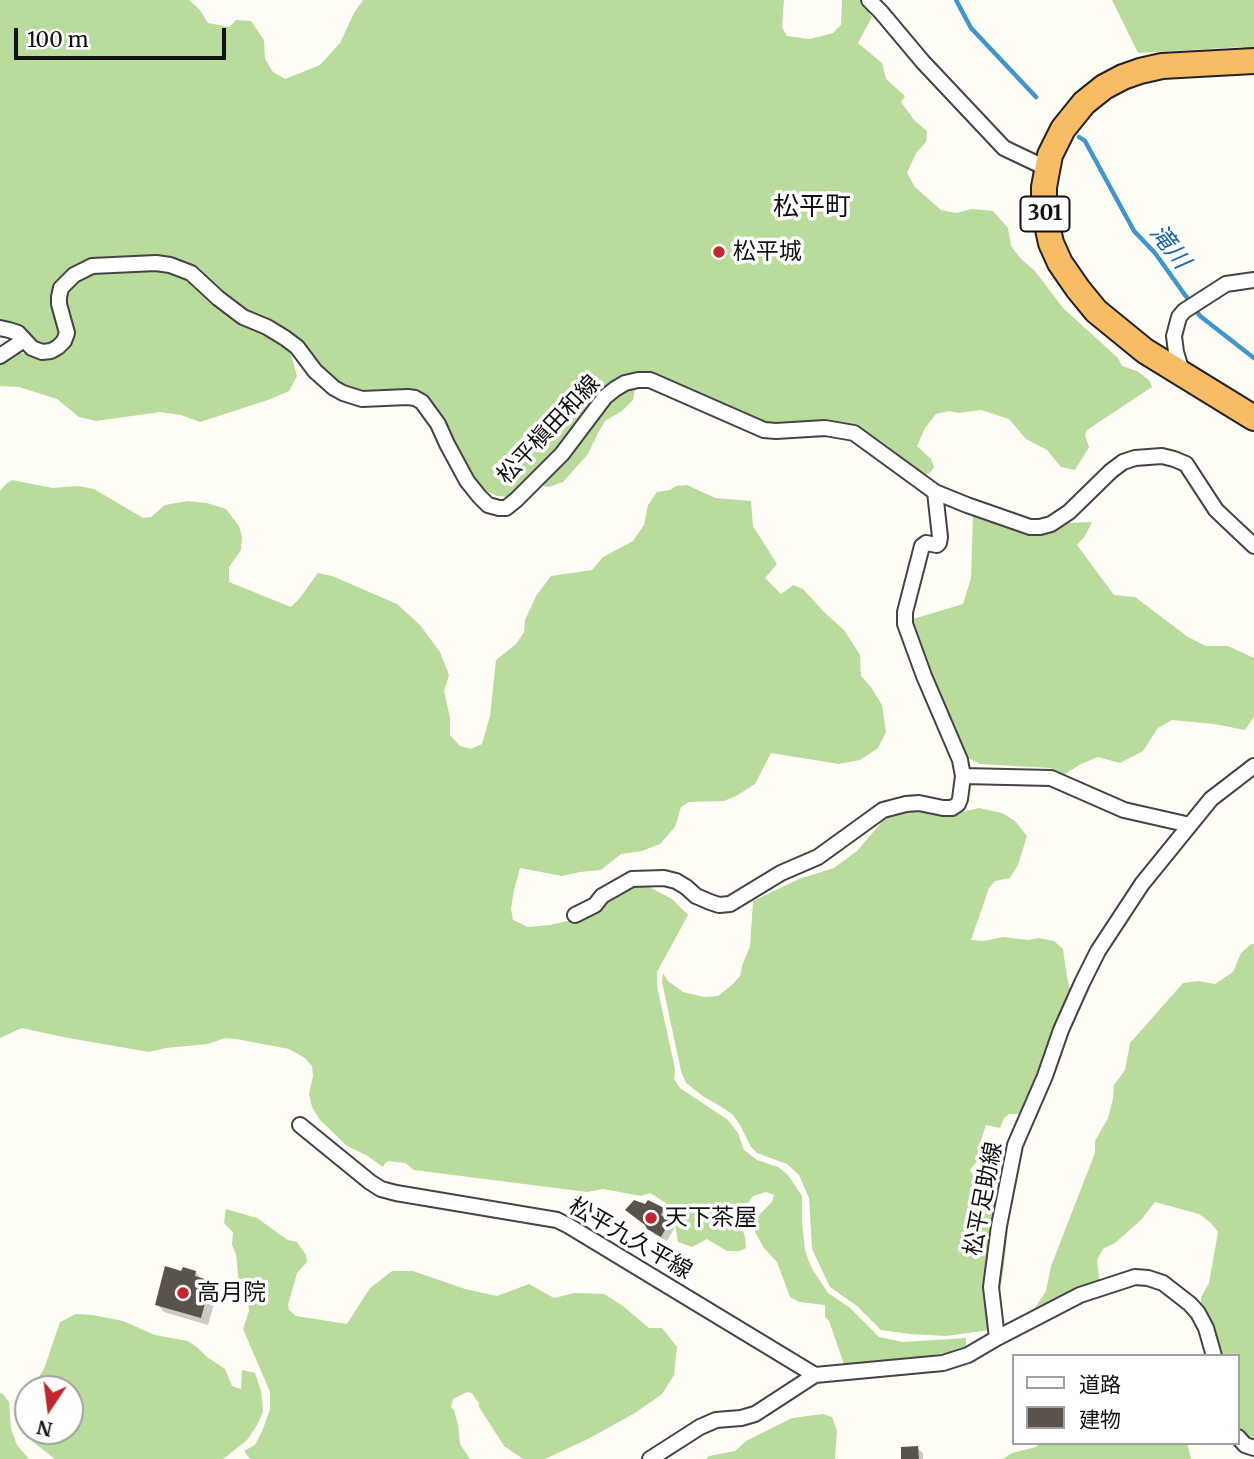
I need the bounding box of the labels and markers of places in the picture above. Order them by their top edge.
place label: 松平城 [733,238,802,266]
marker: 松平城 [711,244,727,260]
place label: 天下茶屋 [665,1204,757,1232]
marker: 天下茶屋 [643,1210,659,1226]
place label: 高月院 [197,1279,266,1307]
marker: 高月院 [175,1285,191,1301]

